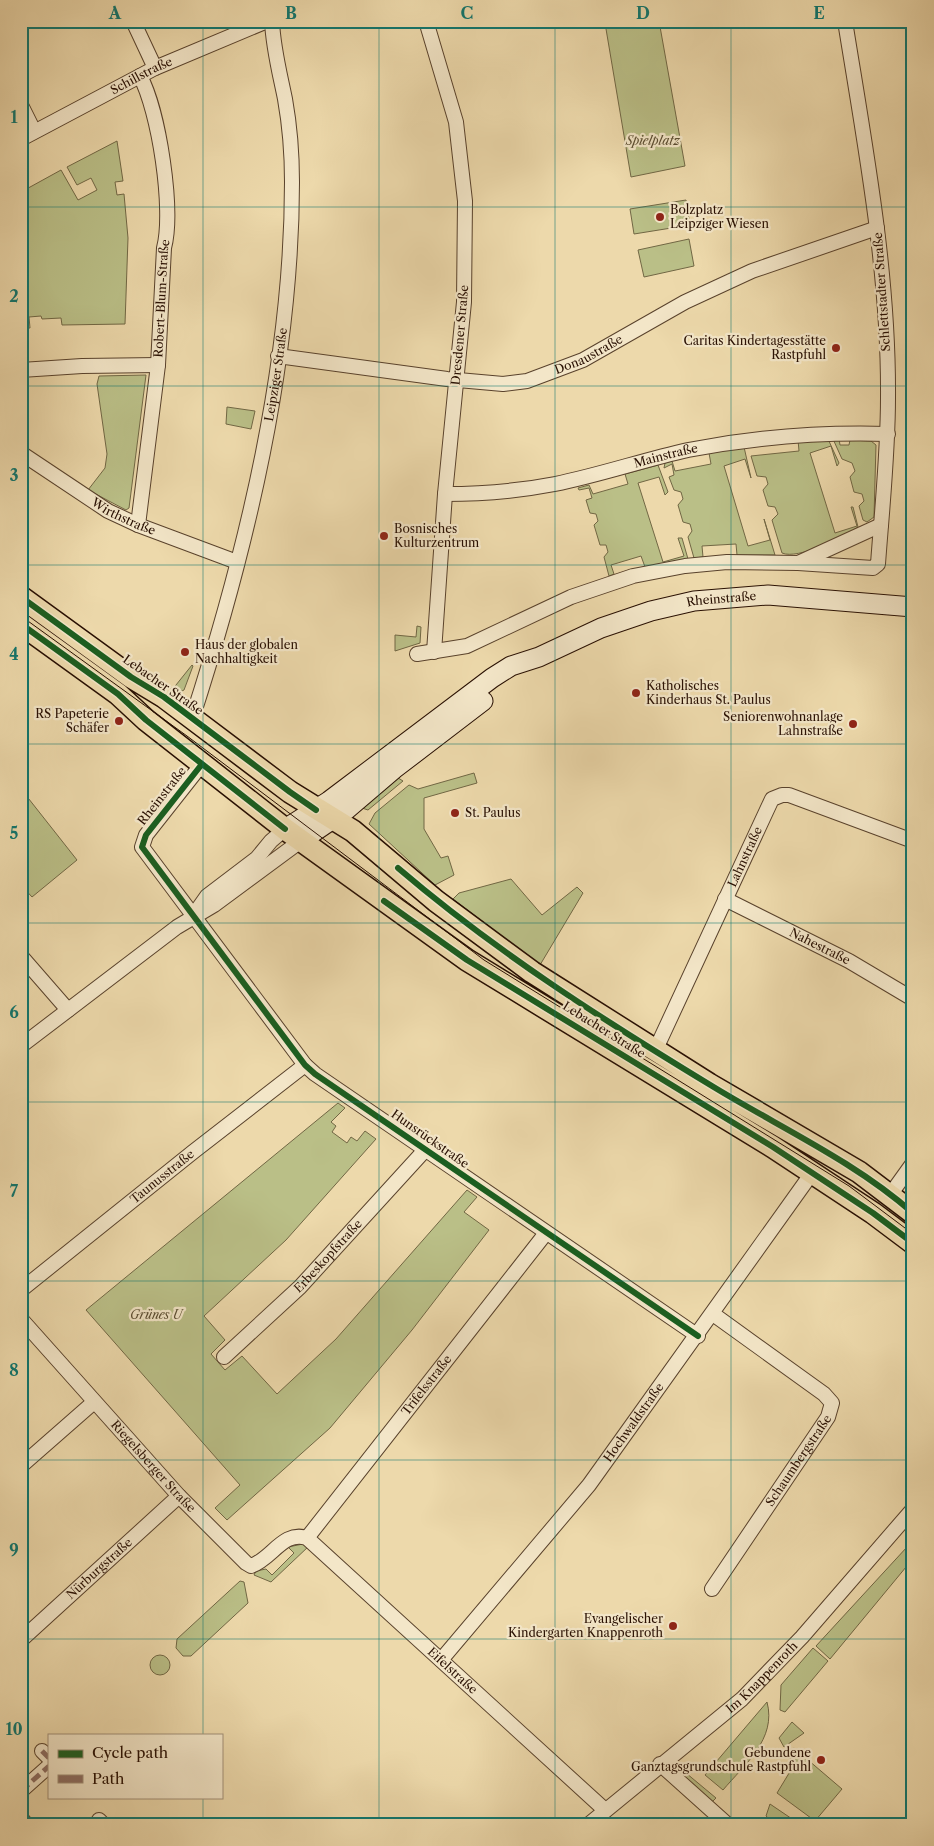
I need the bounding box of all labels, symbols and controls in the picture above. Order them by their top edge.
text: A [108,3,122,23]
text: B [285,3,297,23]
text: C [461,3,473,23]
text: D [636,3,650,23]
text: E [813,3,825,23]
street label: Schillstraße [108,53,175,97]
text: 1 [10,107,18,127]
park label: Spielplatz [625,133,681,148]
place label: Bolzplatz Leipziger Wiesen [670,202,769,231]
marker: Bolzplatz Leipziger Wiesen [654,211,666,223]
street label: Schlettstadter Straße [870,232,893,352]
street label: Robert-Blum-Straße [150,238,173,358]
street label: Dresdener Straße [448,284,471,386]
text: 2 [9,286,19,306]
street label: Leipziger Straße [261,327,290,422]
street label: Donaustraße [552,331,625,377]
place label: Caritas Kindertagesstätte Rastpfuhl [683,333,826,362]
marker: Caritas Kindertagesstätte Rastpfuhl [830,342,842,354]
street label: Mainstraße [632,440,699,471]
text: 3 [9,465,19,485]
street label: Wirthstraße [88,494,158,538]
place label: Bosnisches Kulturzentrum [394,521,479,550]
marker: Bosnisches Kulturzentrum [378,530,390,542]
street label: Rheinstraße [685,588,757,610]
place label: Haus der globalen Nachhaltigkeit [195,637,298,666]
text: 4 [9,644,19,664]
marker: Haus der globalen Nachhaltigkeit [179,646,191,658]
street label: Lebacher Straße [120,651,207,718]
place label: Katholisches Kinderhaus St. Paulus [646,678,771,707]
marker: Katholisches Kinderhaus St. Paulus [630,687,642,699]
place label: RS Papeterie Schäfer [35,706,109,735]
place label: Seniorenwohnanlage Lahnstraße [723,709,843,738]
marker: RS Papeterie Schäfer [113,715,125,727]
marker: Seniorenwohnanlage Lahnstraße [847,718,859,730]
street label: Rheinstraße [134,763,189,828]
place label: St. Paulus [465,805,520,820]
marker: St. Paulus [449,807,461,819]
text: 5 [10,823,19,843]
street label: Lahnstraße [724,824,765,889]
street label: Nahestraße [787,924,853,968]
street label: Lebacher Straße [560,998,649,1061]
text: 6 [9,1002,19,1022]
street label: Hunsrückstraße [389,1106,472,1171]
street label: Taunusstraße [127,1146,197,1206]
text: 7 [10,1181,19,1201]
street label: Erbeskopfstraße [291,1216,365,1296]
park label: Grünes U [130,1307,185,1322]
street label: Trifelsstraße [398,1352,455,1418]
text: 8 [9,1360,19,1380]
street label: Hochwaldstraße [600,1380,667,1465]
street label: Schaumbergstraße [762,1411,835,1509]
street label: Riegelsberger Straße [108,1417,199,1515]
street label: Nürburgstraße [63,1534,135,1602]
text: 9 [9,1540,19,1560]
place label: Evangelischer Kindergarten Knappenroth [508,1611,663,1640]
marker: Evangelischer Kindergarten Knappenroth [667,1620,679,1632]
street label: Im Knappenroth [723,1638,801,1716]
street label: Eifelstraße [425,1644,481,1697]
text: 10 [5,1719,23,1739]
legend [48,1734,222,1798]
text: Cycle path [92,1743,169,1762]
place label: Gebundene Ganztagsgrundschule Rastpfuhl [631,1745,811,1774]
marker: Gebundene Ganztagsgrundschule Rastpfuhl [815,1754,827,1766]
text: Path [92,1769,125,1788]

